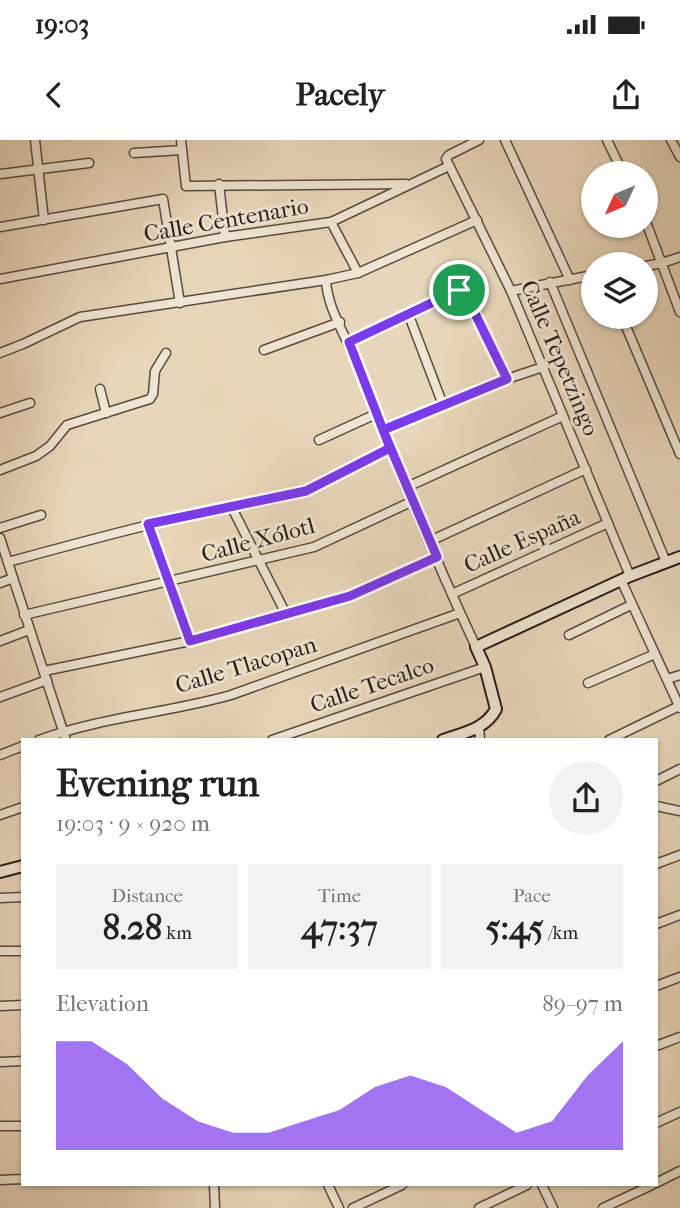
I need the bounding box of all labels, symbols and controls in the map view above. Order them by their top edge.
text: 19:03 [35,9,89,40]
icon: back [35,76,73,114]
text: Pacely [296,76,384,113]
icon: share [607,76,645,114]
north arrow [581,161,658,238]
map controls [581,161,658,329]
street label: Calle Centenario [142,192,310,248]
button: layers [581,252,658,329]
pin [429,260,489,320]
icon: arrive [440,271,478,309]
street label: Calle Tepetzingo [515,276,605,440]
street label: Calle España [460,503,585,579]
street label: Calle Xólotl [198,512,318,568]
street label: Calle Tlacopan [172,631,320,699]
street label: Calle Tecalco [307,651,437,719]
text: Evening run [56,761,259,806]
button: share [549,761,623,835]
text: 19:03 · 9 × 920 m [56,810,210,837]
text: Distance [111,885,183,907]
text: Time [318,885,361,907]
text: Pace [513,885,551,907]
text: 8.28 [102,907,162,948]
text: 47:37 [301,907,378,948]
text: 5:45 [485,907,544,948]
text: km [162,922,192,944]
text: /km [544,922,578,944]
text: Elevation [56,990,149,1017]
text: 89–97 m [542,990,623,1017]

